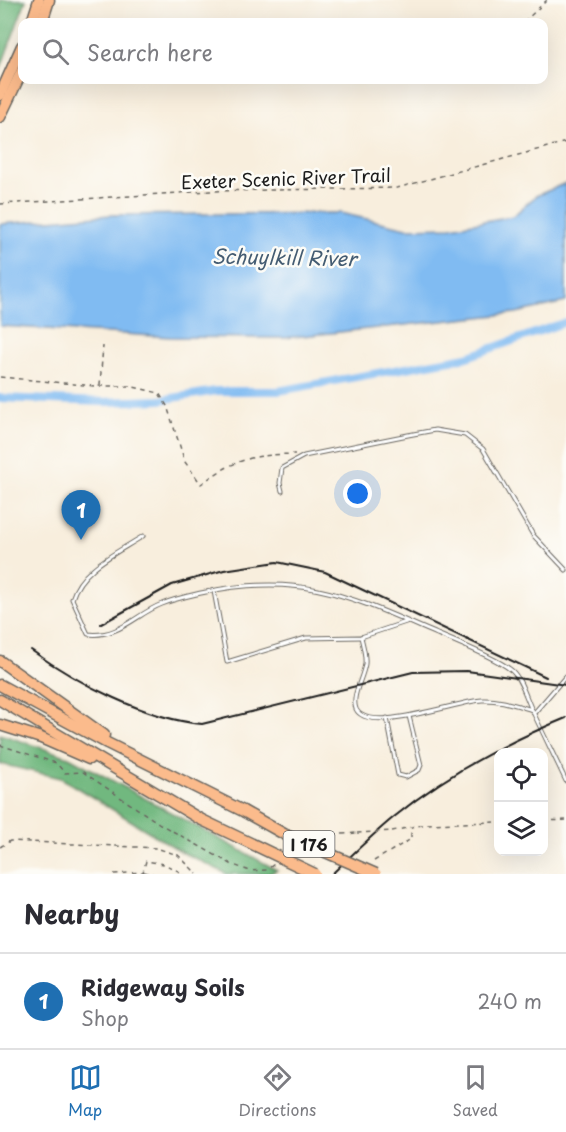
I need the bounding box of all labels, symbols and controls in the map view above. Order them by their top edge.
search box [18,18,548,84]
icon: search [39,35,72,68]
text: Search here [87,35,213,68]
street label: Exeter Scenic River Trail [181,161,391,195]
water label: Schuylkill River [212,241,359,273]
your location [343,479,372,508]
pin: 1 [62,490,100,540]
map controls [494,748,548,856]
button: locate [494,748,548,802]
button: layers [494,802,548,856]
road number: I 176 [284,831,334,857]
text: Nearby [24,894,119,933]
text: Ridgeway Soils [81,970,245,1003]
text: 1 [39,986,48,1016]
text: 240 m [477,986,542,1016]
text: Shop [81,1003,129,1033]
tab: Map [68,1061,102,1121]
tab: Directions [238,1061,316,1121]
tab: Saved [452,1061,498,1121]

